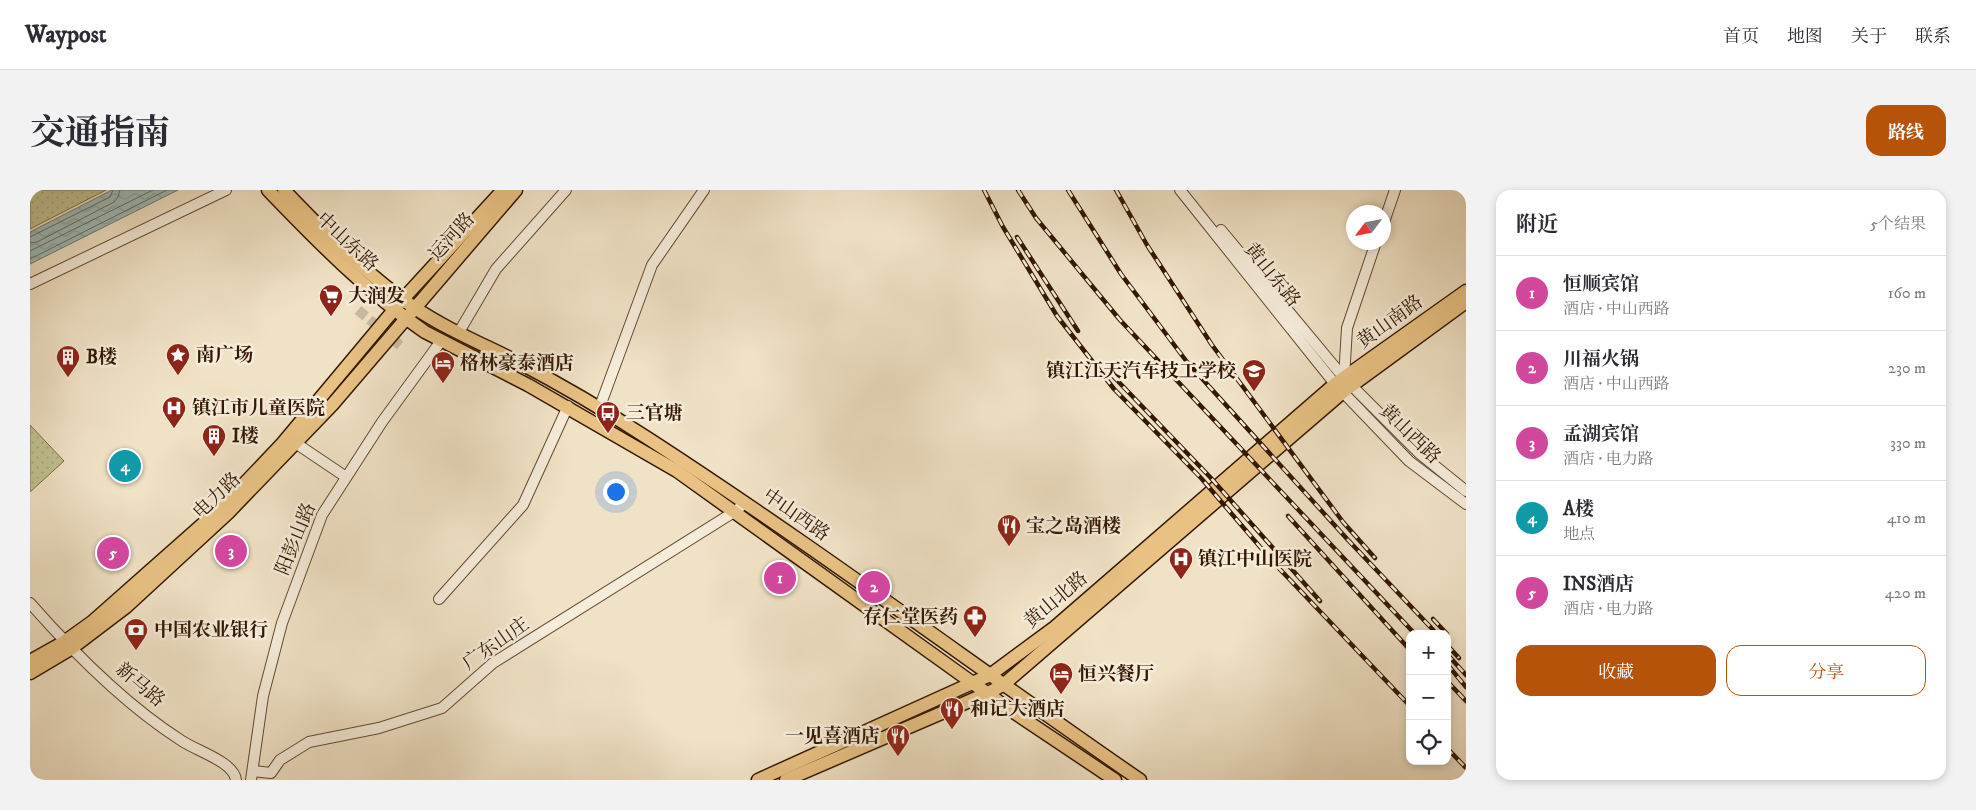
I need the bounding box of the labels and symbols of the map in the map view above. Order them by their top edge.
north arrow [1346,205,1391,250]
street label: 中山东路 [311,208,383,276]
street label: 运河路 [424,208,480,266]
street label: 黄山东路 [1239,238,1305,312]
supermarket icon: 大润发 [318,283,344,317]
place label: 大润发 [348,285,405,308]
street label: 黄山南路 [1352,290,1428,354]
place icon: 南广场 [165,342,191,376]
building icon: B楼 [55,344,81,378]
place label: 南广场 [196,344,253,367]
place label: B楼 [86,346,117,369]
hotel icon: 格林豪泰酒店 [430,350,456,384]
place label: 格林豪泰酒店 [460,352,574,375]
school or university icon: 镇江江天汽车技工学校 [1241,358,1267,392]
place label: 镇江江天汽车技工学校 [1046,360,1236,383]
hospital icon: 镇江市儿童医院 [161,395,187,429]
place label: 镇江市儿童医院 [192,397,325,420]
street label: 黄山西路 [1375,399,1445,469]
bus stop icon: 三官塘 [595,400,621,434]
place label: 三官塘 [626,402,683,425]
building icon: I楼 [201,423,227,457]
place label: I楼 [232,425,259,448]
pin: 4 [109,447,141,485]
street label: 电力路 [189,468,245,524]
your location [603,479,629,505]
street label: 中山西路 [758,484,834,546]
street label: 阳彭山路 [271,499,321,579]
restaurant icon: 宝之岛酒楼 [996,513,1022,547]
place label: 宝之岛酒楼 [1026,515,1121,538]
pin: 3 [215,532,247,570]
pin: 5 [97,534,129,572]
hospital icon: 镇江中山医院 [1168,546,1194,580]
place label: 镇江中山医院 [1198,548,1312,571]
pin: 1 [764,559,796,597]
street label: 黄山北路 [1019,567,1093,633]
pin: 2 [858,568,890,606]
pharmacy icon: 存仁堂医药 [962,604,988,638]
place label: 存仁堂医药 [863,606,958,629]
street label: 广东山庄 [458,613,534,675]
bank icon: 中国农业银行 [123,617,149,651]
place label: 中国农业银行 [154,619,268,642]
street label: 新马路 [111,658,169,712]
hotel icon: 恒兴餐厅 [1048,661,1074,695]
place label: 恒兴餐厅 [1078,663,1154,686]
restaurant icon: 和记大酒店 [939,696,965,730]
place label: 和记大酒店 [970,698,1065,721]
restaurant icon: 一见喜酒店 [885,723,911,757]
place label: 一见喜酒店 [785,725,880,748]

